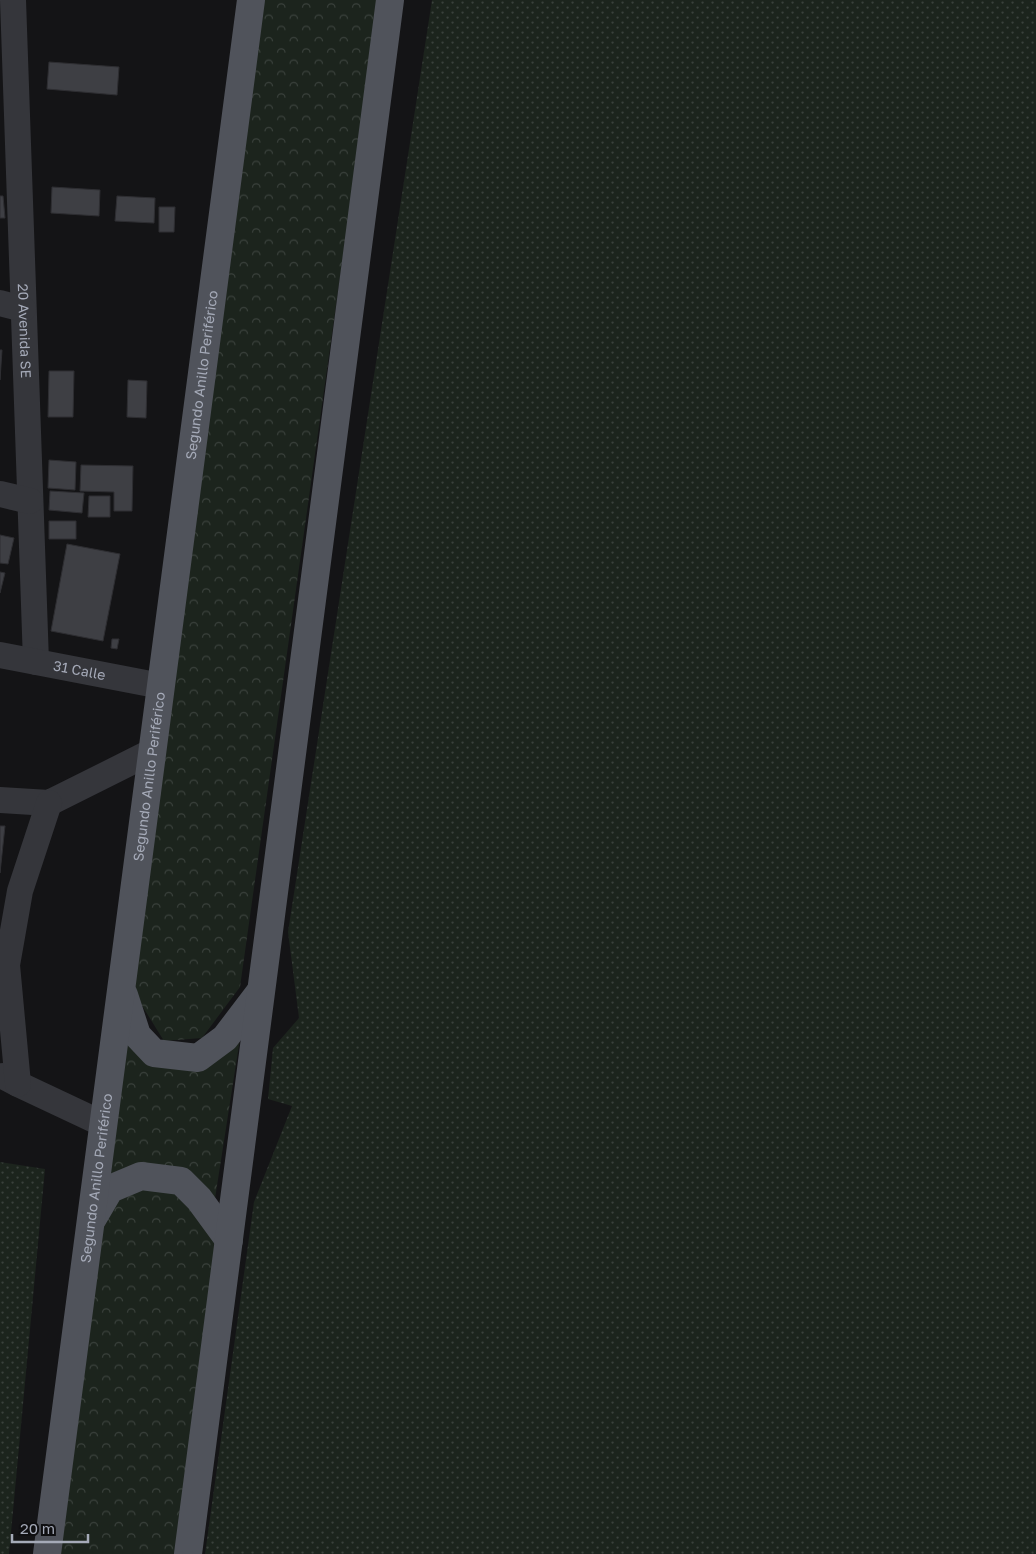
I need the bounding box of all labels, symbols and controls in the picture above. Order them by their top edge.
street label: 20 Avenida SE [15,283,35,378]
street label: Segundo Anillo Periférico [182,289,221,461]
street label: 31 Calle [52,656,107,683]
street label: Segundo Anillo Periférico [129,691,168,862]
street label: Segundo Anillo Periférico [76,1092,115,1264]
scale bar [12,1512,89,1544]
text: 20 m [20,1519,55,1537]

